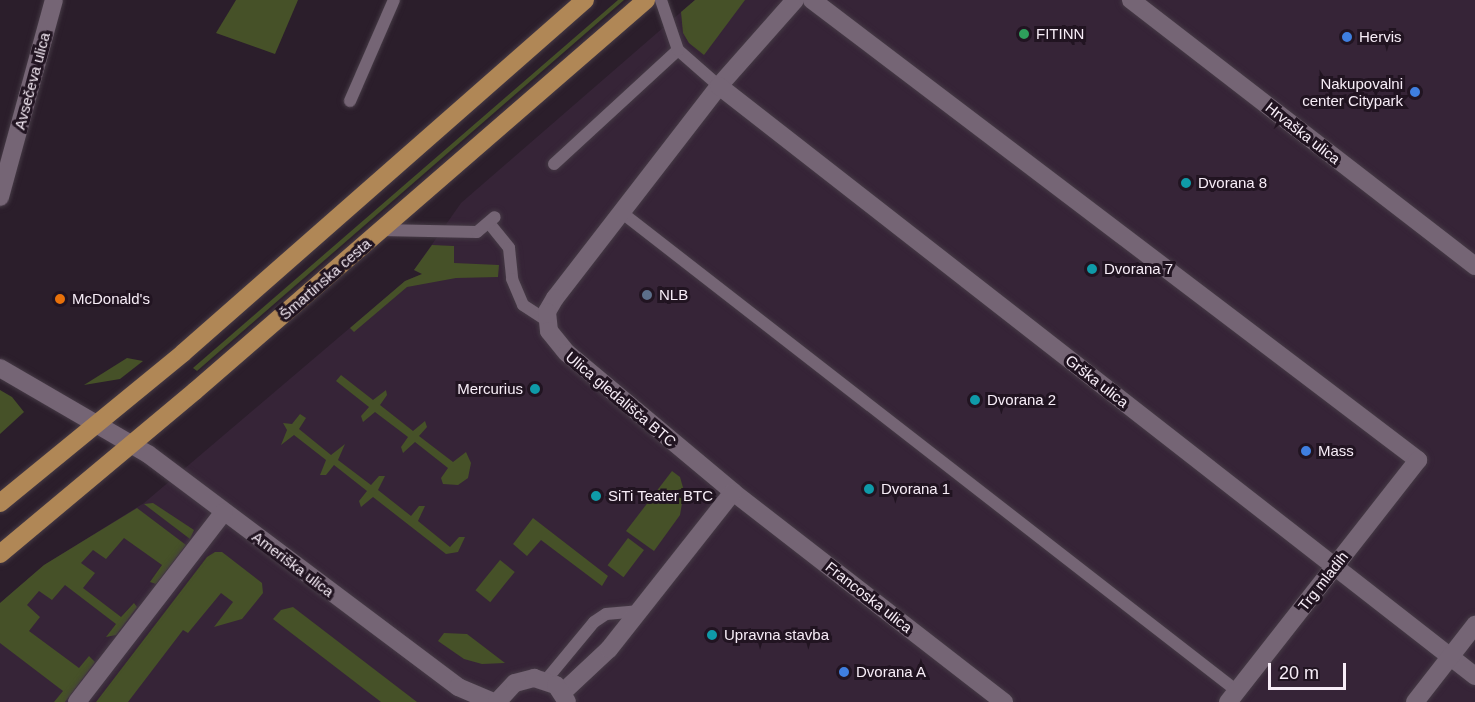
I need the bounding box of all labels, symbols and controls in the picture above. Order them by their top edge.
place label: FITINN [1036,25,1084,43]
marker: FITINN [1017,27,1031,41]
place label: Hervis [1359,28,1402,46]
street label: Avsečeva ulica [10,30,54,132]
marker: Hervis [1340,30,1354,44]
place label: Nakupovalni center Citypark [1302,74,1403,109]
marker: Nakupovalni center Citypark [1408,85,1422,99]
street label: Hrvaška ulica [1262,98,1344,168]
place label: Dvorana 8 [1198,174,1267,192]
marker: Dvorana 8 [1179,176,1193,190]
street label: Šmartinska cesta [276,234,374,324]
place label: Dvorana 7 [1104,260,1173,278]
marker: Dvorana 7 [1085,262,1099,276]
place label: NLB [659,286,688,304]
marker: NLB [640,288,654,302]
place label: McDonald's [72,290,150,308]
marker: McDonald's [53,292,67,306]
street label: Ulica gledališča BTC [562,348,680,450]
street label: Grška ulica [1062,351,1132,411]
place label: Mercurius [457,380,523,398]
marker: Mercurius [528,382,542,396]
place label: Dvorana 2 [987,391,1056,409]
marker: Dvorana 2 [968,393,982,407]
place label: Mass [1318,442,1354,460]
marker: Mass [1299,444,1313,458]
place label: Dvorana 1 [881,480,950,498]
marker: Dvorana 1 [862,482,876,496]
place label: SiTi Teater BTC [608,487,713,505]
marker: SiTi Teater BTC [589,489,603,503]
street label: Ameriška ulica [249,527,337,601]
street label: Trg mladih [1294,548,1352,614]
street label: Francoska ulica [822,558,916,636]
place label: Upravna stavba [724,626,829,644]
marker: Upravna stavba [705,628,719,642]
scale bar [1271,651,1349,689]
place label: Dvorana A [856,663,927,681]
text: 20 m [1279,663,1319,683]
marker: Dvorana A [837,665,851,679]

